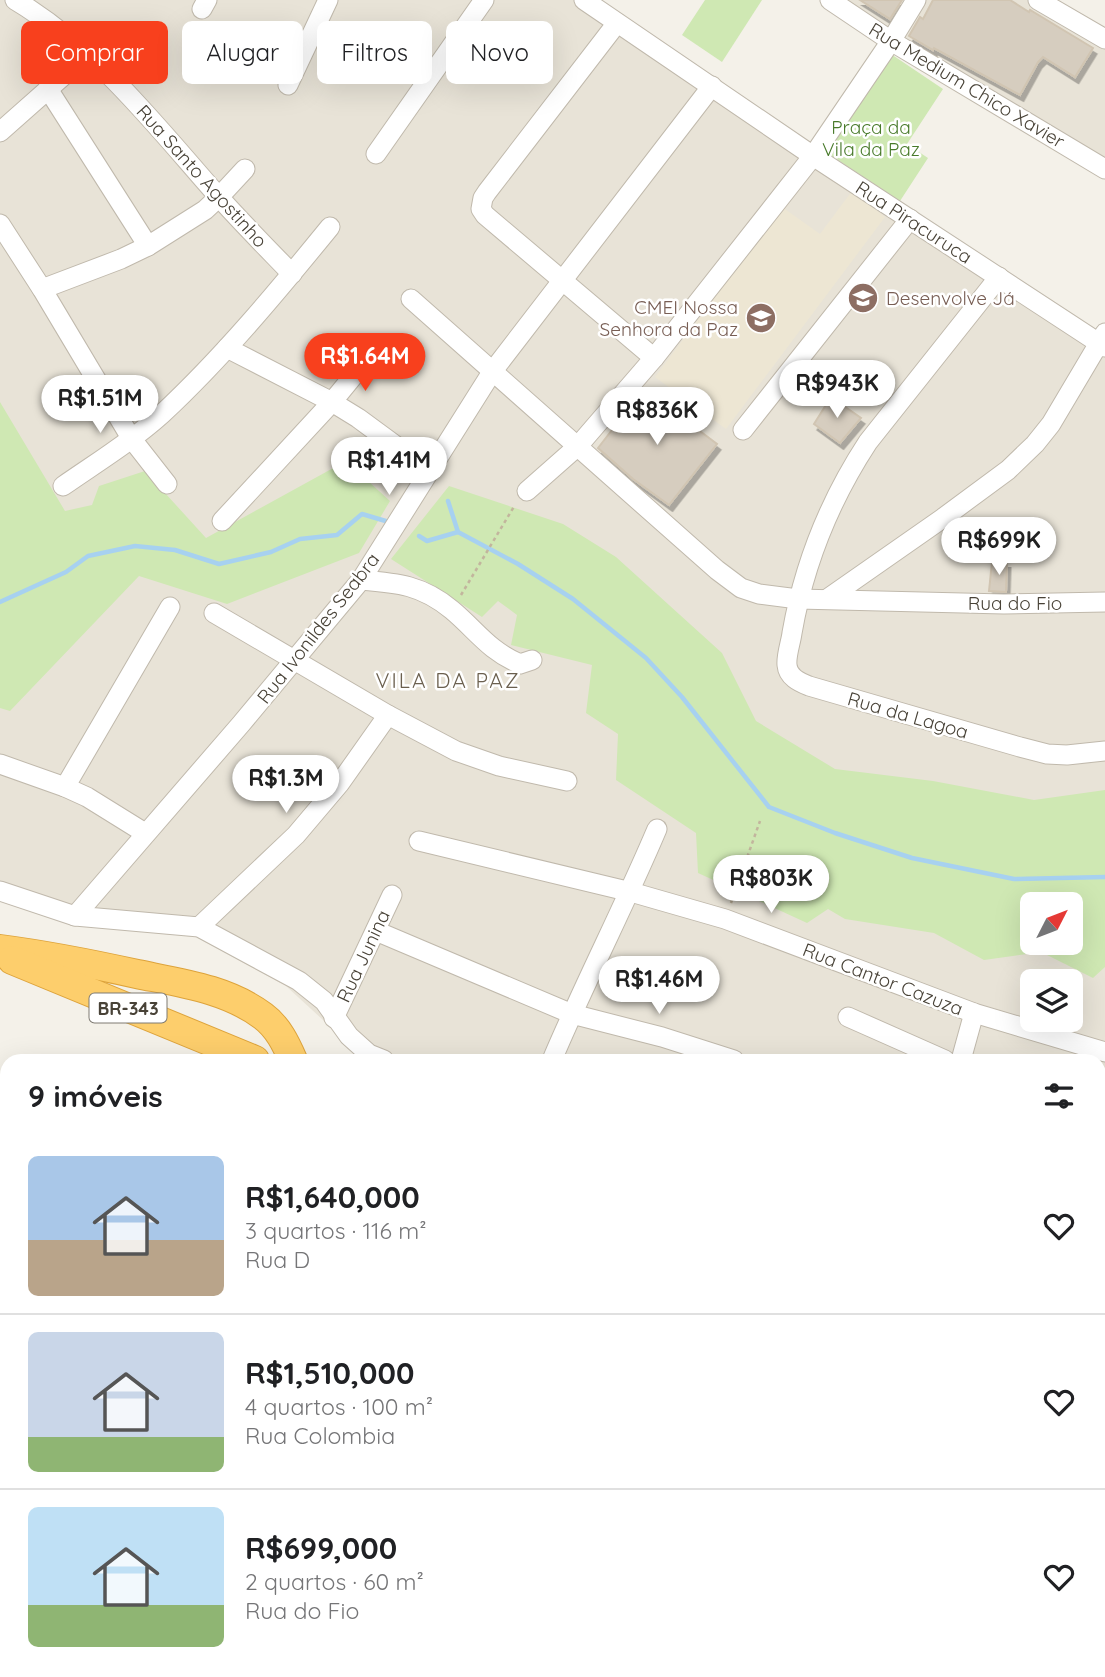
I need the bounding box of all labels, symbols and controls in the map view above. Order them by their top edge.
street label: Rua Medium Chico Xavier [865,17,1070,153]
chip: Comprar [21,21,168,84]
chip: Alugar [182,21,303,84]
chip: Filtros [317,21,432,84]
chip: Novo [446,21,553,84]
street label: Rua Santo Agostinho [131,100,273,252]
park label: Praça da Vila da Paz [822,115,920,161]
street label: Rua Piracuruca [851,175,977,269]
school or university icon: Desenvolve Já [846,281,880,315]
place label: Desenvolve Já [886,286,1015,310]
place label: CMEI Nossa Senhora da Paz [599,295,738,341]
school or university icon: CMEI Nossa Senhora da Paz [744,301,778,335]
pin: R$1.64M [300,334,430,393]
text: R$1.64M [320,341,410,370]
pin: R$943K [780,360,894,420]
text: R$943K [795,368,879,397]
pin: R$1.51M [35,376,165,435]
text: R$1.51M [57,383,143,412]
pin: R$836K [600,388,714,447]
text: R$836K [616,395,698,424]
pin: R$1.41M [324,438,454,497]
text: R$1.41M [347,445,431,474]
pin: R$699K [942,518,1056,577]
text: R$699K [957,525,1041,554]
street label: Rua Ivonildes Seabra [252,548,384,708]
street label: Rua do Fio [968,591,1062,615]
district label: VILA DA PAZ [376,667,520,693]
street label: Rua da Lagoa [845,686,971,744]
pin: R$1.3M [229,756,343,815]
text: R$1.3M [248,763,324,792]
pin: R$803K [714,856,828,915]
text: R$803K [729,863,813,892]
north arrow [1020,892,1083,956]
map controls [1020,892,1083,1032]
street label: Rua Junina [331,906,395,1006]
street label: Rua Cantor Cazuza [799,937,967,1021]
pin: R$1.46M [594,956,724,1016]
text: R$1.46M [615,964,703,993]
button: layers [1020,969,1083,1032]
road number: BR-343 [90,993,166,1023]
text: 9 imóveis [28,1077,163,1115]
icon: filters [1040,1077,1078,1115]
text: R$1,640,000 [245,1178,420,1216]
icon: home [84,1184,168,1268]
icon: heart [1040,1207,1078,1245]
text: 3 quartos · 116 m² [245,1216,427,1245]
text: Rua D [245,1245,310,1274]
text: R$1,510,000 [245,1354,414,1392]
icon: home [84,1360,168,1444]
icon: heart [1040,1383,1078,1421]
text: 4 quartos · 100 m² [245,1392,433,1421]
text: Rua Colombia [245,1421,395,1450]
text: R$699,000 [245,1529,397,1567]
icon: home [84,1535,168,1619]
icon: heart [1040,1558,1078,1596]
text: 2 quartos · 60 m² [245,1567,424,1596]
text: Rua do Fio [245,1596,359,1625]

